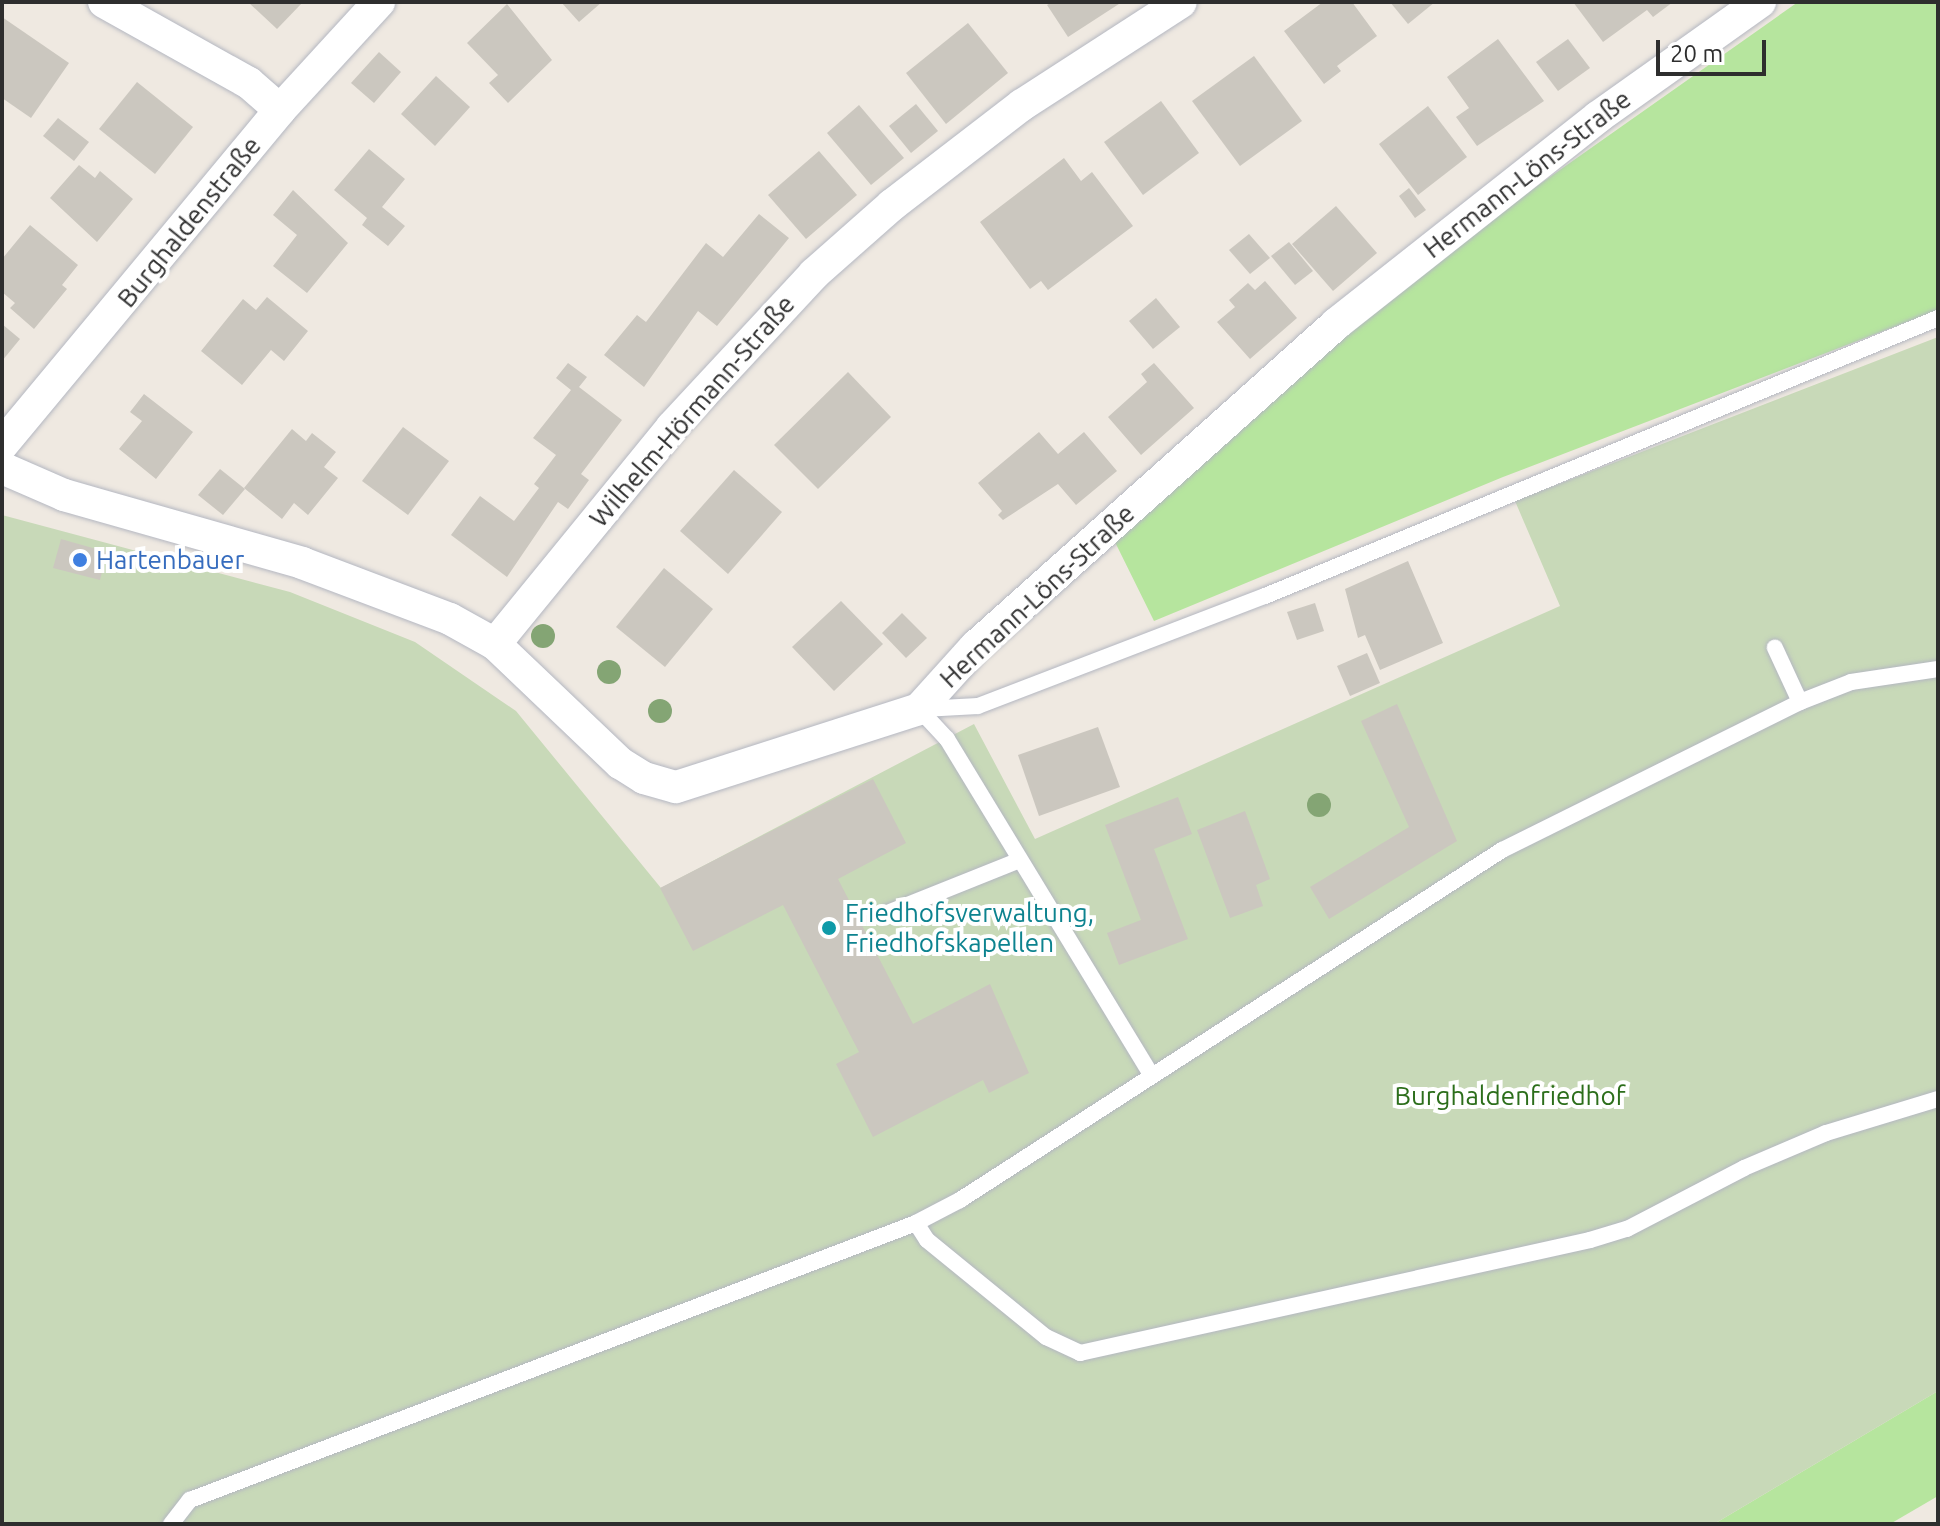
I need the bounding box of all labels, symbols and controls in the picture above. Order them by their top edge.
scale bar [1660,24,1770,74]
text: 20 m [1670,40,1723,67]
street label: Hermann-Löns-Straße [1417,83,1637,265]
street label: Burghaldenstraße [111,130,267,314]
street label: Wilhelm-Hörmann-Straße [583,289,801,533]
street label: Hermann-Löns-Straße [933,498,1141,694]
place label: Hartenbauer [96,544,244,576]
marker: Hartenbauer [71,551,89,569]
place label: Friedhofsverwaltung, Friedhofskapellen [845,897,1094,958]
marker: Friedhofsverwaltung, Friedhofskapellen [820,919,838,937]
park label: Burghaldenfriedhof [1394,1080,1626,1112]

